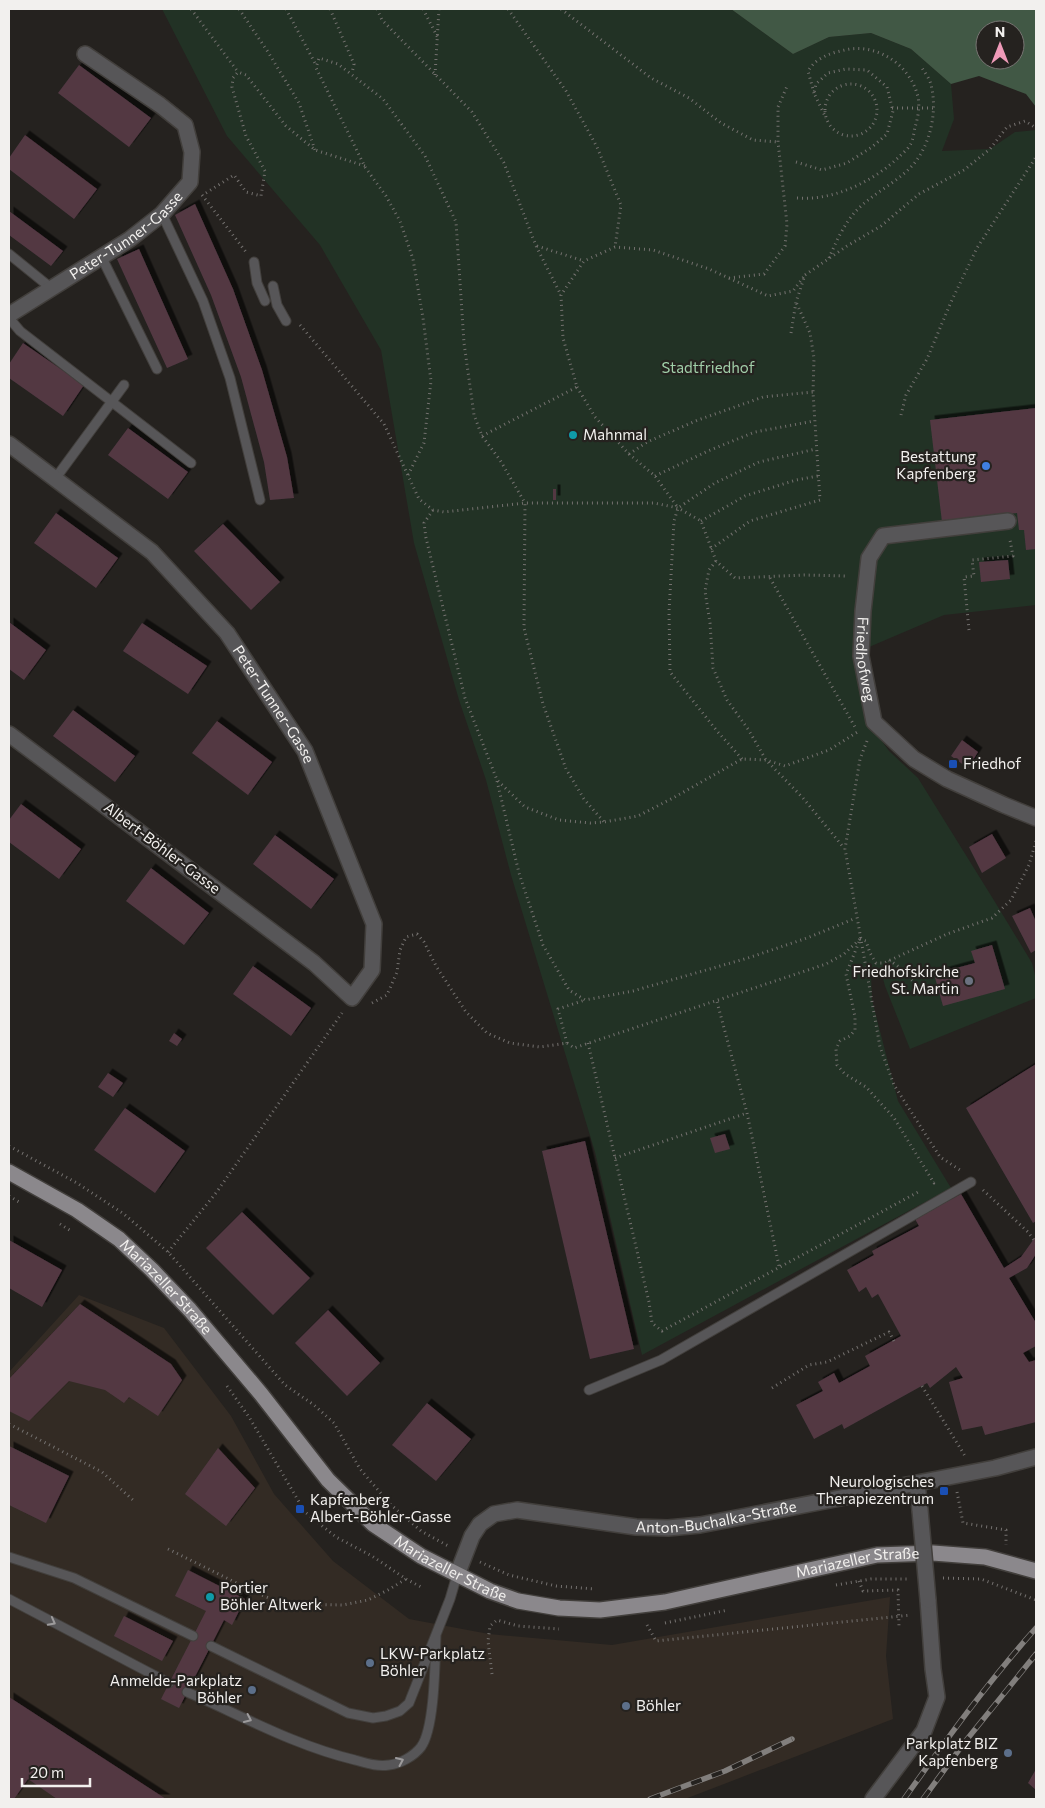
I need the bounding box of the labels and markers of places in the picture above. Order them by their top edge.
place label: Mahnmal [583,425,647,443]
marker: Mahnmal [567,429,579,441]
place label: Bestattung Kapfenberg [896,447,976,482]
marker: Bestattung Kapfenberg [980,460,992,472]
place label: Friedhof [963,754,1021,772]
marker: Friedhof [947,758,959,770]
place label: Friedhofskirche St. Martin [853,962,959,997]
marker: Friedhofskirche St. Martin [963,975,975,987]
place label: Neurologisches Therapiezentrum [816,1472,934,1507]
marker: Neurologisches Therapiezentrum [938,1485,950,1497]
place label: Kapfenberg Albert-Böhler-Gasse [310,1490,451,1525]
marker: Kapfenberg Albert-Böhler-Gasse [294,1503,306,1515]
place label: Portier Böhler Altwerk [220,1578,322,1613]
marker: Portier Böhler Altwerk [204,1591,216,1603]
place label: LKW-Parkplatz Böhler [380,1644,485,1679]
marker: LKW-Parkplatz Böhler [364,1657,376,1669]
place label: Anmelde-Parkplatz Böhler [110,1671,242,1706]
marker: Anmelde-Parkplatz Böhler [246,1684,258,1696]
place label: Böhler [636,1696,681,1714]
marker: Böhler [620,1700,632,1712]
place label: Parkplatz BIZ Kapfenberg [906,1734,998,1769]
marker: Parkplatz BIZ Kapfenberg [1002,1747,1014,1759]

